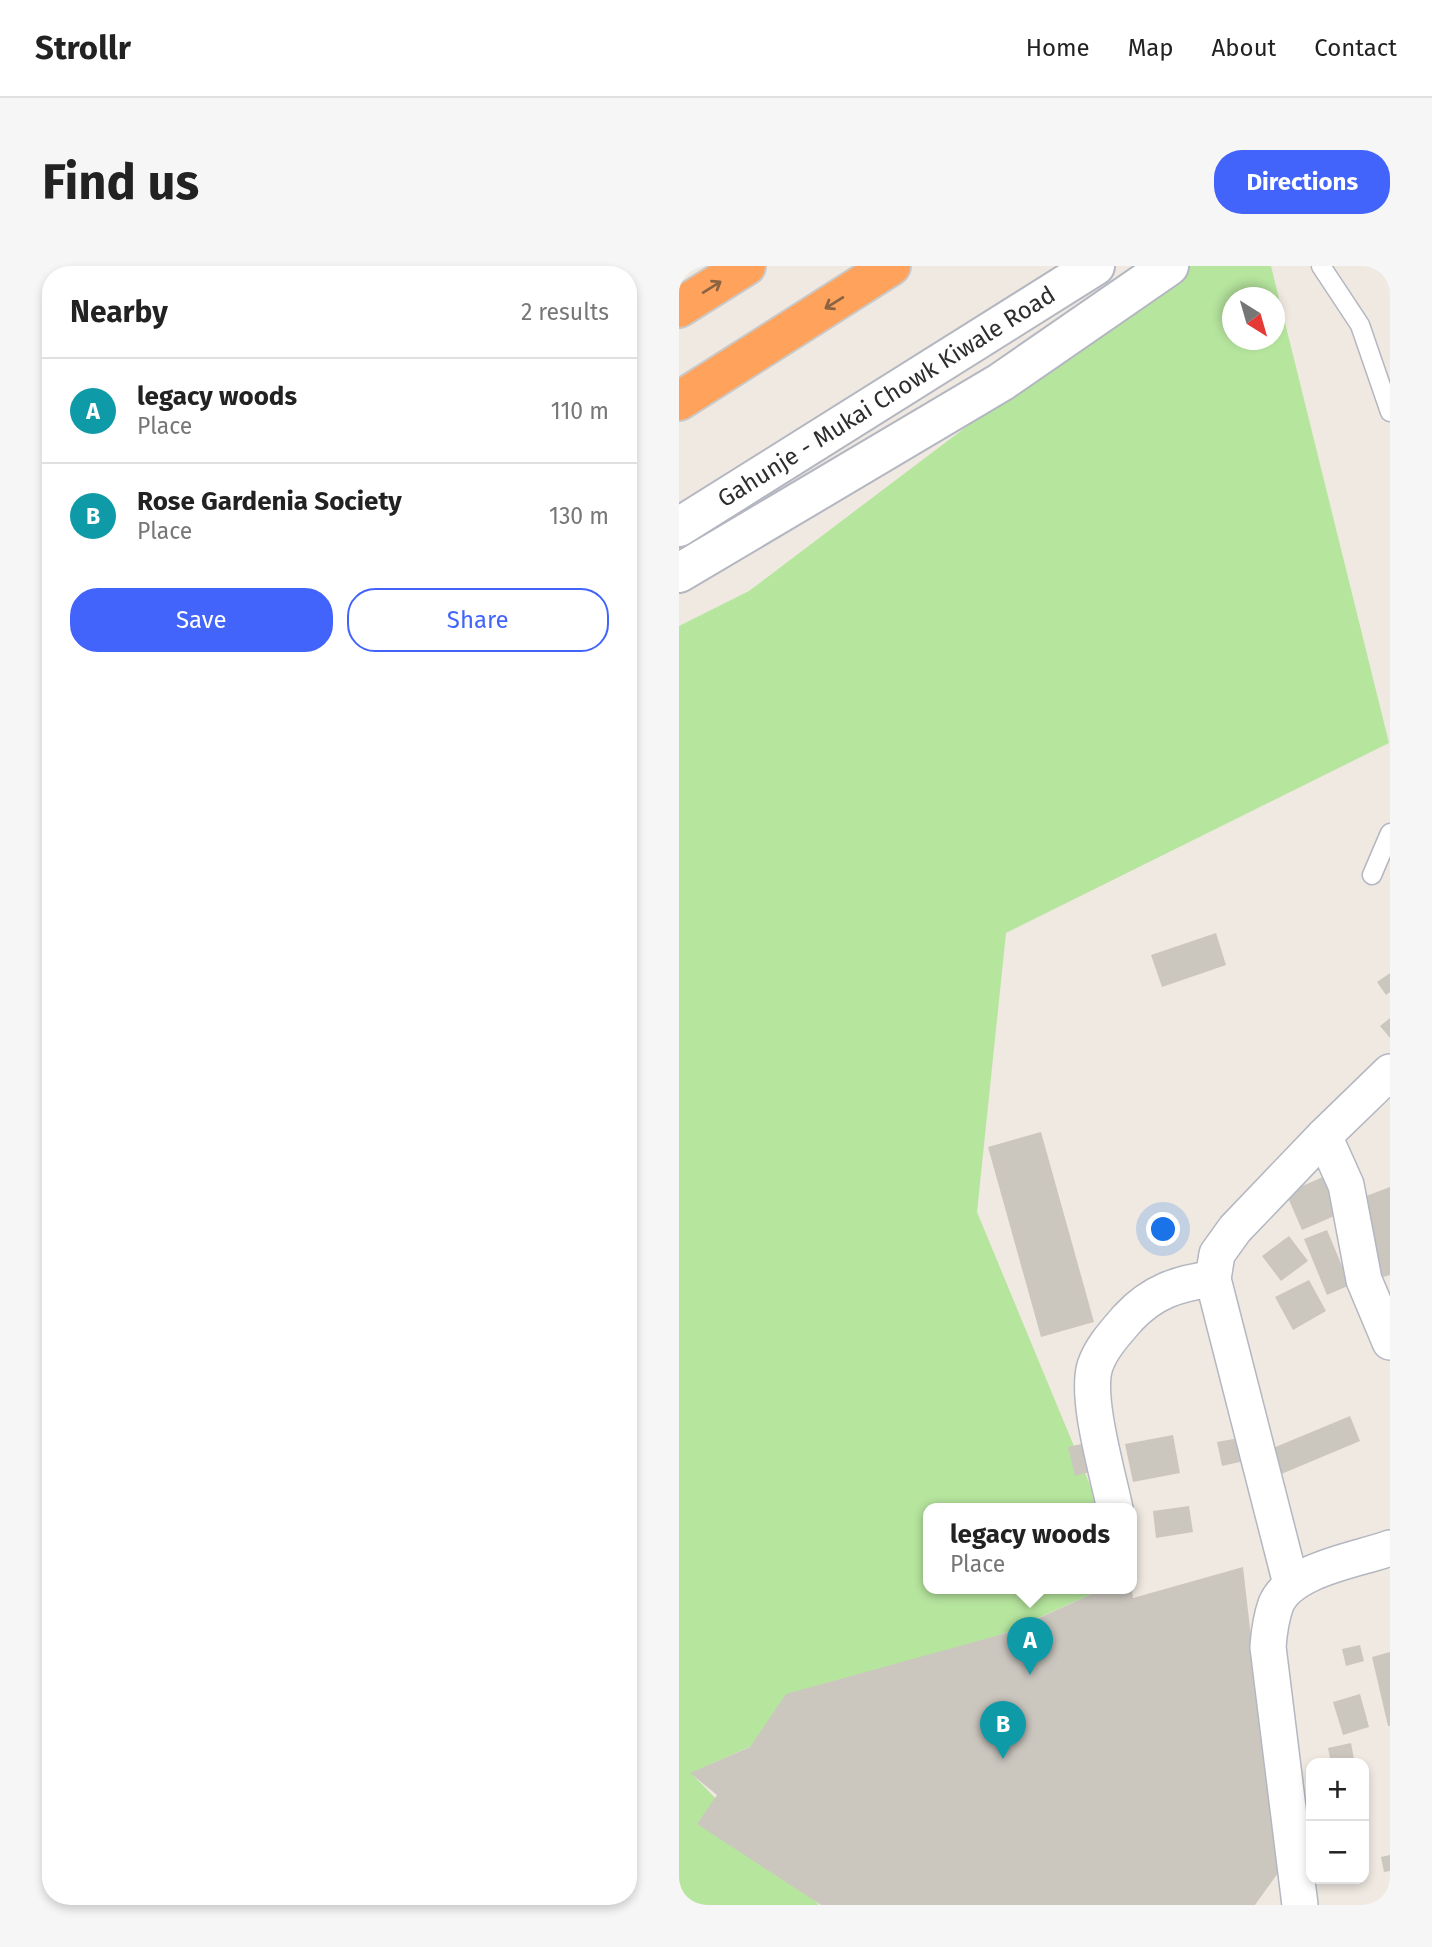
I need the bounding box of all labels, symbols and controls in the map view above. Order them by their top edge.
text: Strollr [35,28,131,68]
text: Home [1026,34,1090,62]
text: Map [1128,34,1174,62]
text: About [1212,34,1276,62]
text: Contact [1314,34,1397,62]
button: Directions [1214,150,1390,214]
text: Find us [42,153,199,212]
one-way arrow [702,280,722,294]
street label: Gahunje - Mukai Chowk Kiwale Road [713,280,1060,513]
north arrow [1222,287,1285,350]
text: Nearby [70,294,168,330]
one-way arrow [824,296,844,310]
text: 2 results [521,298,609,326]
text: legacy woods [137,381,297,412]
text: A [86,397,100,425]
text: 110 m [551,397,609,425]
text: Place [137,412,192,440]
text: Rose Gardenia Society [137,486,402,517]
text: B [86,502,100,530]
text: 130 m [549,502,609,530]
text: Place [137,517,192,545]
button: Save [70,588,333,652]
button: Share [347,588,609,652]
your location [1146,1212,1180,1246]
popup [923,1503,1137,1594]
text: legacy woods [950,1519,1110,1550]
text: Place [950,1550,1005,1578]
pin: A [1007,1617,1053,1675]
pin: B [980,1701,1026,1759]
map controls [1306,1758,1369,1884]
button: + [1306,1758,1369,1821]
button: − [1306,1821,1369,1884]

